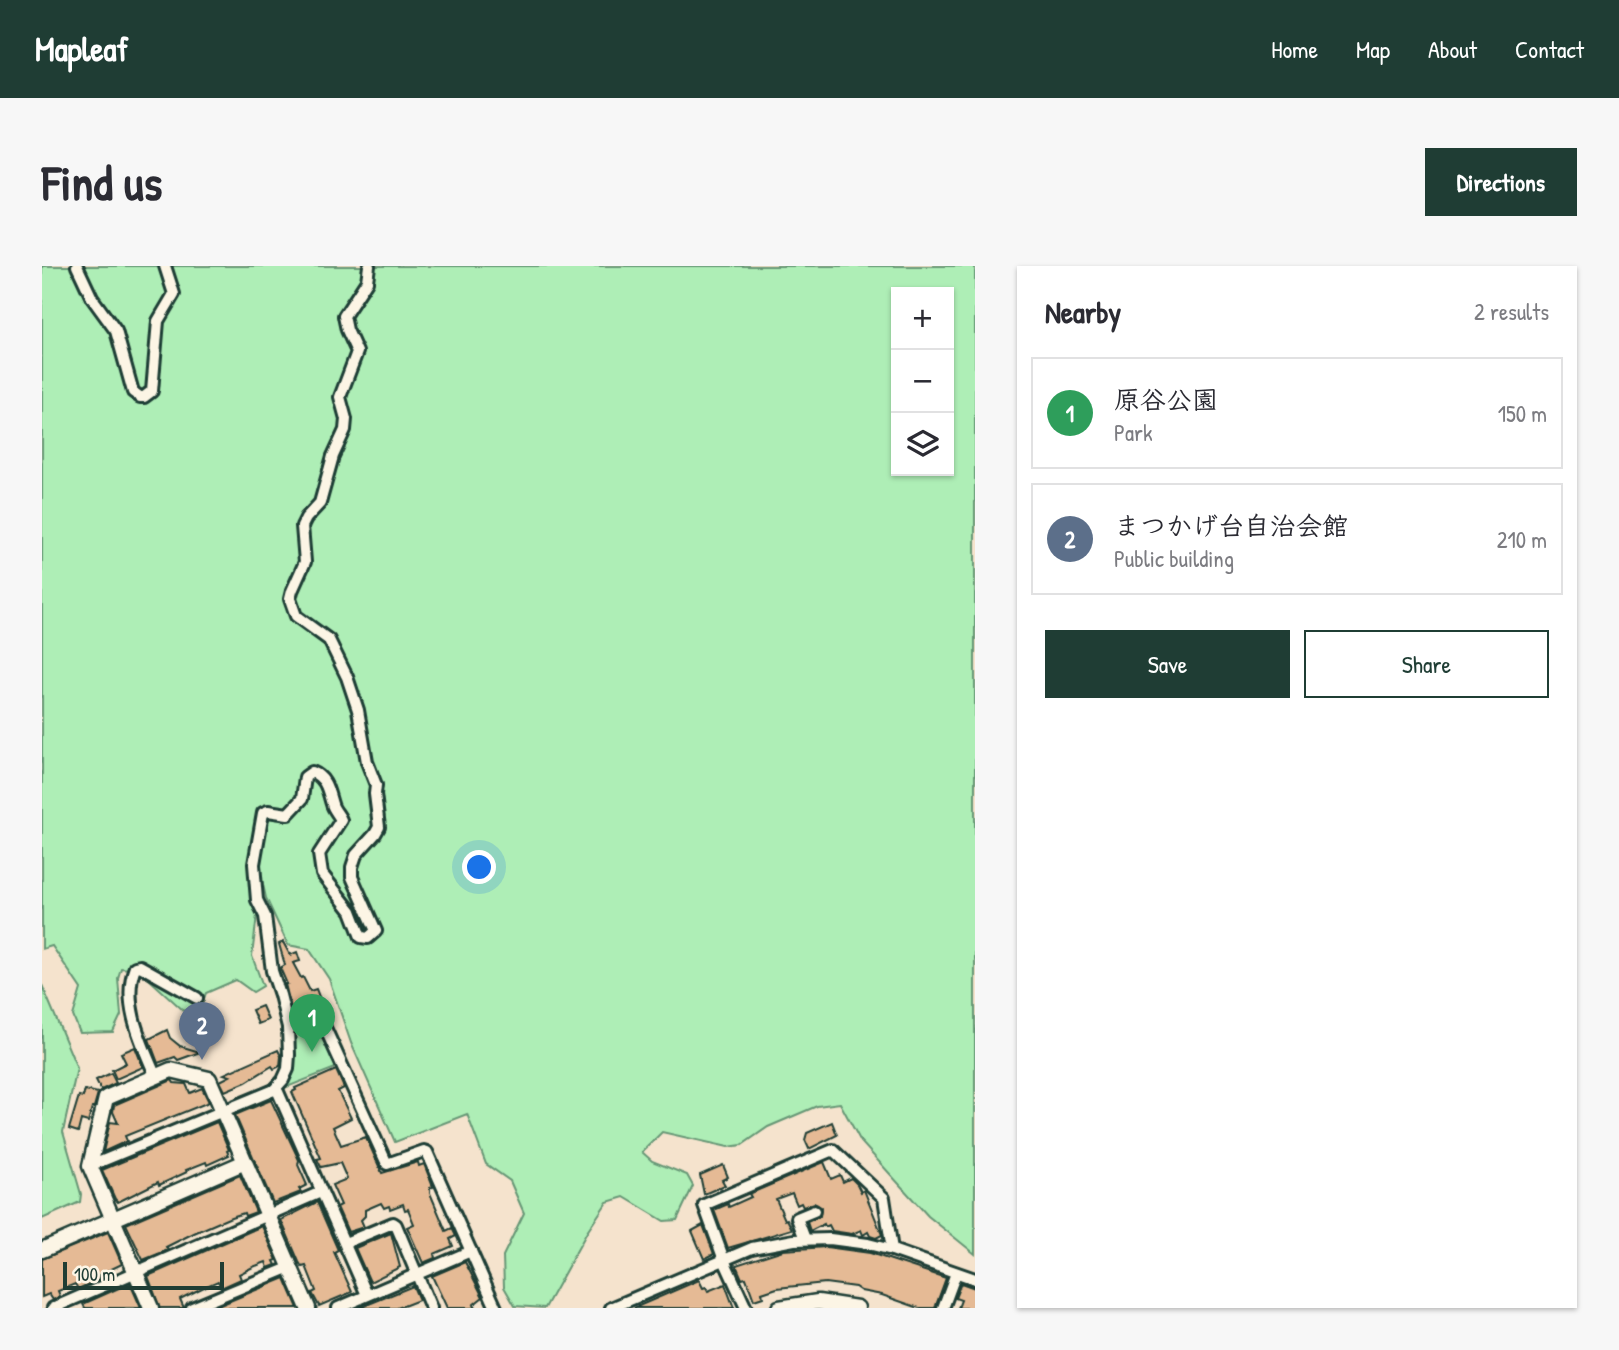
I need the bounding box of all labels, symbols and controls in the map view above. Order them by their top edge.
text: Mapleaf [35,27,128,71]
text: Home [1271,33,1318,65]
text: Map [1356,33,1390,65]
text: About [1428,33,1477,65]
text: Contact [1515,33,1584,65]
button: Directions [1425,148,1577,216]
text: Find us [42,149,162,215]
map controls [891,287,954,476]
button: + [891,287,954,350]
text: Nearby [1045,292,1121,332]
text: 2 results [1474,296,1549,327]
button: − [891,350,954,413]
text: 原谷公園 [1114,382,1218,417]
text: 1 [1066,398,1074,429]
text: 150 m [1498,398,1547,429]
button: layers [891,413,954,476]
text: Park [1114,417,1152,448]
text: まつかげ台自治会館 [1114,508,1348,543]
text: 2 [1065,524,1075,555]
text: 210 m [1497,524,1547,555]
text: Public building [1114,543,1234,574]
button: Save [1045,630,1290,698]
button: Share [1304,630,1549,698]
your location [462,850,496,884]
pin: 1 [289,994,335,1052]
pin: 2 [179,1002,225,1060]
scale bar [63,1259,224,1291]
text: 100 m [74,1261,115,1287]

